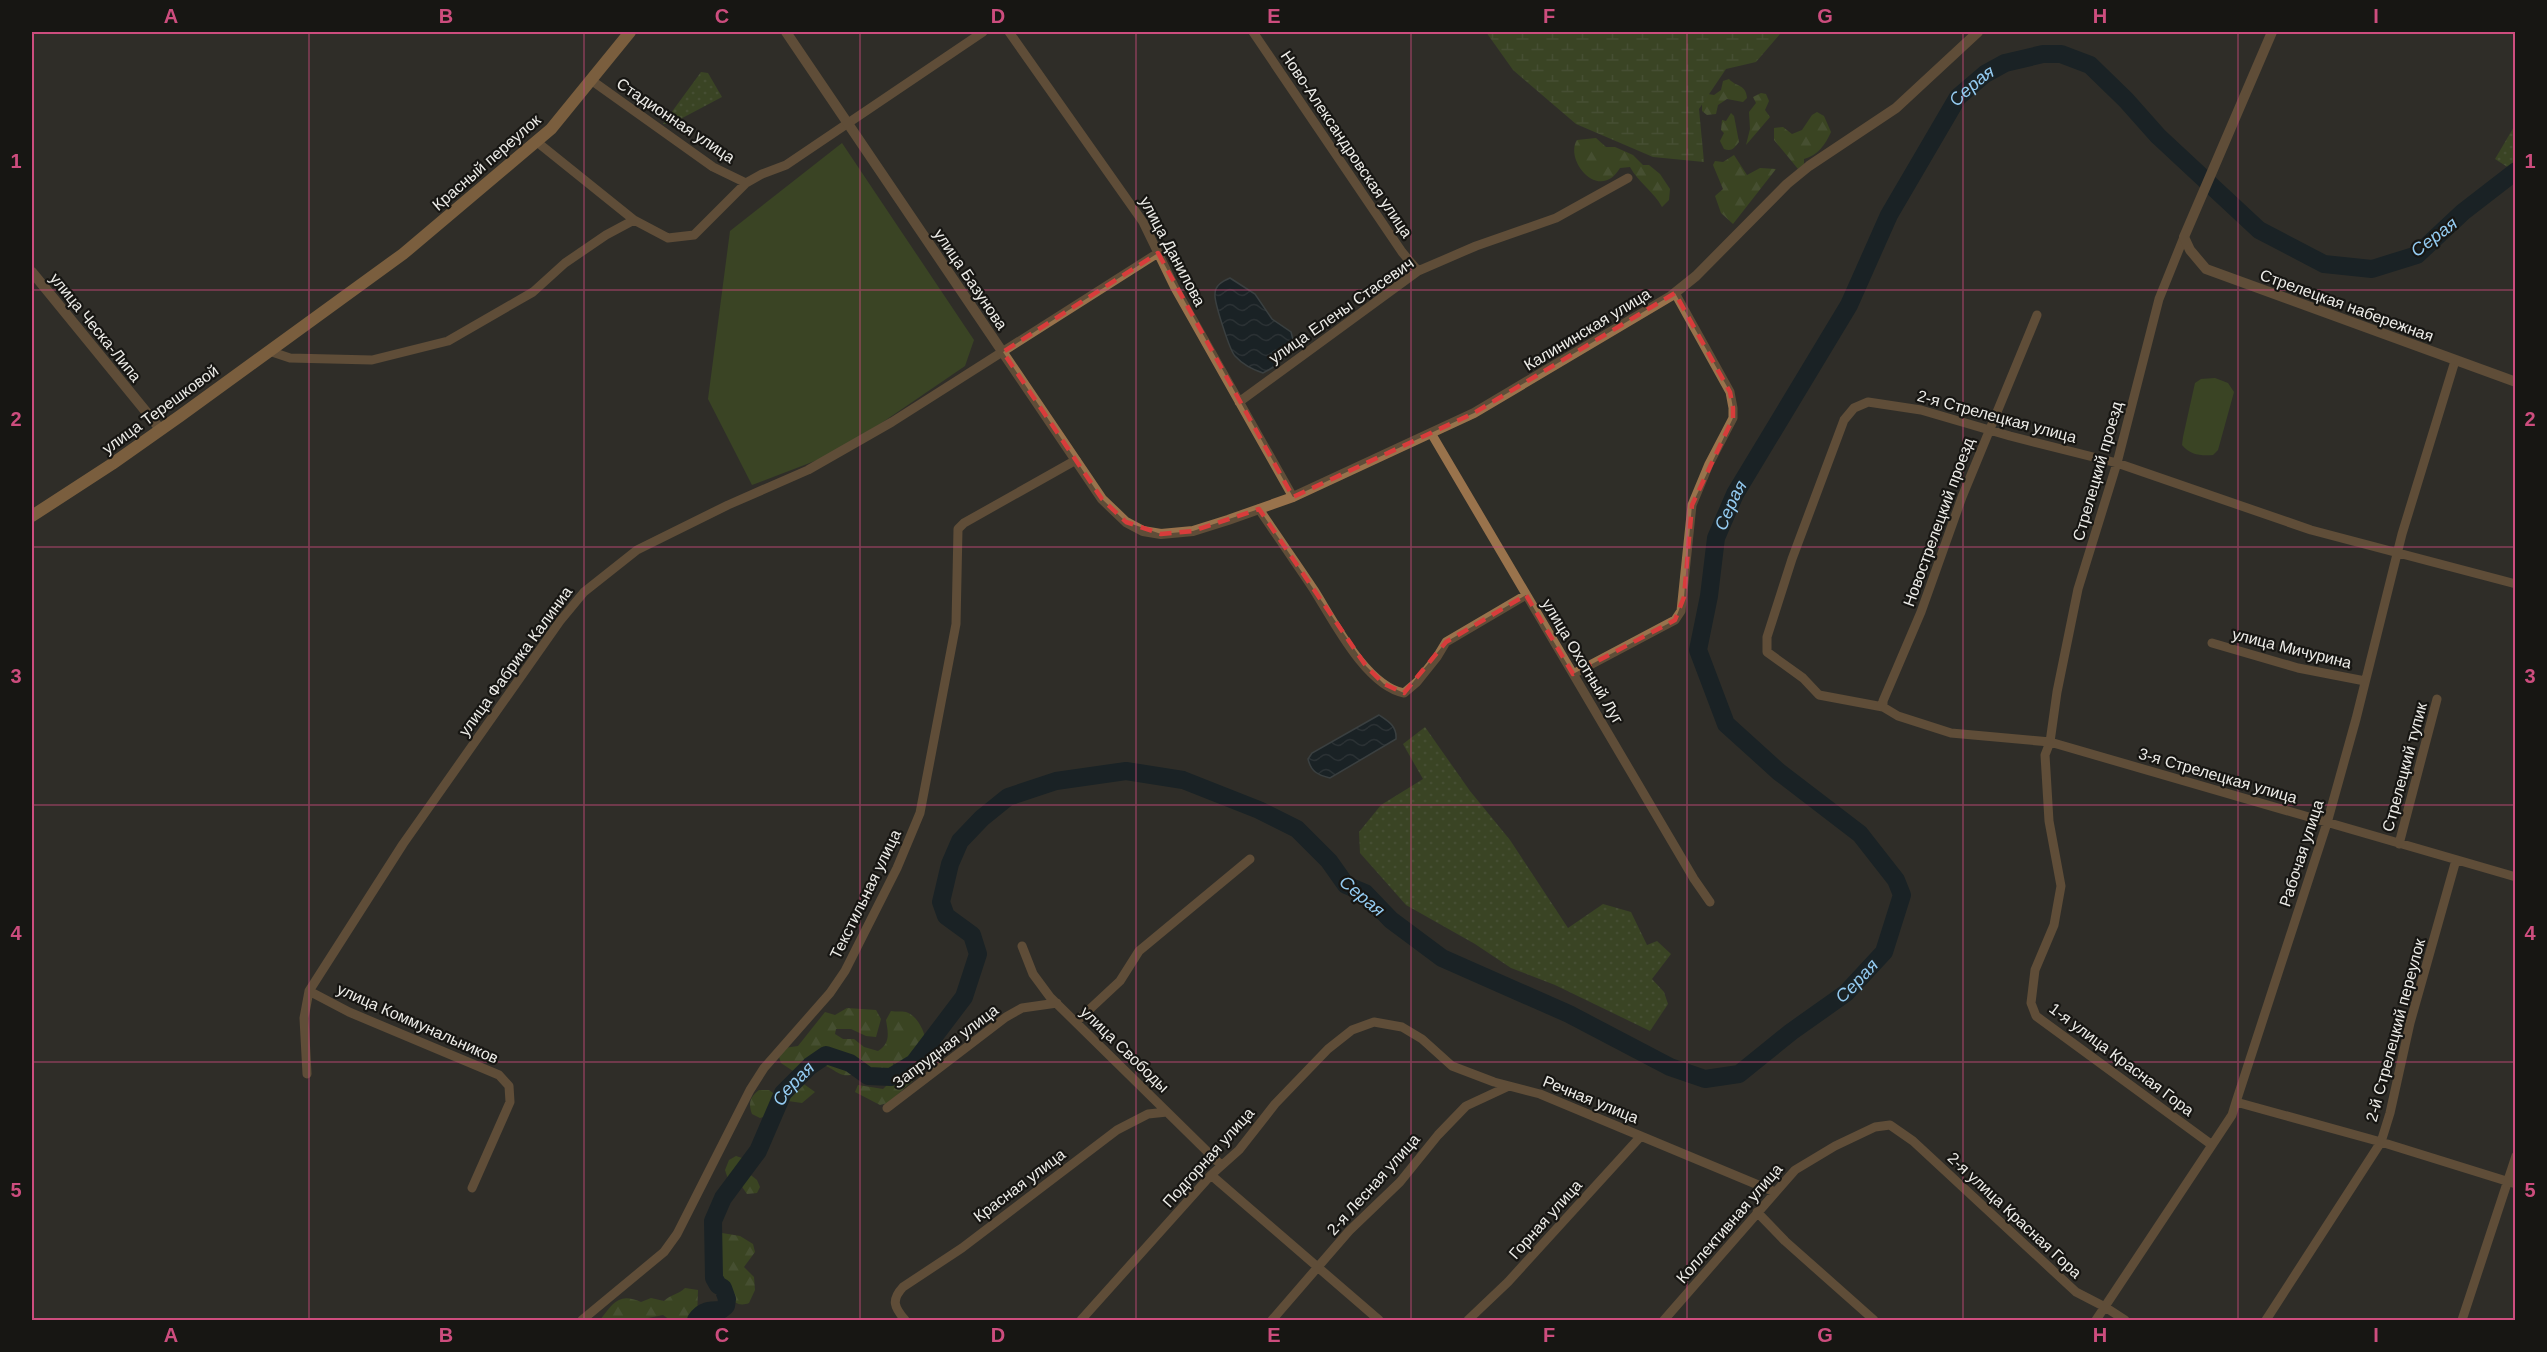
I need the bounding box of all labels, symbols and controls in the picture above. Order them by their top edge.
text: A [164,5,178,27]
text: B [439,5,453,27]
text: C [715,5,729,27]
text: D [991,5,1005,27]
text: E [1267,5,1281,27]
text: F [1543,5,1555,27]
text: G [1817,5,1833,27]
text: H [2093,5,2107,27]
text: I [2373,5,2379,27]
street label: Ново-Александровская улица [1278,48,1416,241]
water label: Серая [1945,61,1998,109]
street label: Стадионная улица [614,75,738,166]
street label: Красный переулок [429,110,544,214]
text: 1 [10,150,22,172]
text: 1 [2524,150,2536,172]
street label: улица Данилова [1137,194,1209,309]
water label: Серая [2407,213,2461,261]
street label: улица Базунова [931,226,1011,333]
street label: улица Елены Стасевич [1266,254,1417,367]
street label: Стрелецкая набережная [2258,266,2436,345]
street label: улица Ческа-Липа [47,270,145,385]
street label: Калининская улица [1521,285,1654,374]
street label: улица Терешковой [99,362,222,457]
street label: 2-я Стрелецкая улица [1915,387,2078,446]
street label: Стрелецкий проезд [2069,399,2126,543]
text: 2 [10,408,22,430]
text: 2 [2524,408,2536,430]
street label: Новострелецкий проезд [1900,435,1977,609]
water label: Серая [1711,476,1751,533]
street label: улица Фабрика Калиниа [456,583,575,739]
street label: улица Охотный Луг [1539,596,1627,727]
street label: улица Мичурина [2230,625,2353,672]
text: 3 [10,665,22,687]
text: 3 [2524,665,2536,687]
street label: Стрелецкий тупик [2379,700,2430,834]
street label: 3-я Стрелецкая улица [2137,745,2299,806]
street label: Рабочая улица [2276,798,2327,909]
street label: Текстильная улица [827,827,904,962]
water label: Серая [1335,871,1389,921]
text: 4 [10,922,22,944]
text: 4 [2524,922,2536,944]
street label: 2-й Стрелецкий переулок [2363,936,2428,1123]
water label: Серая [1832,955,1882,1007]
street label: улица Коммунальников [335,980,501,1067]
street label: 1-я улица Красная Гора [2046,1000,2197,1119]
street label: Запрудная улица [889,1001,1001,1092]
street label: улица Свободы [1077,1003,1172,1096]
water label: Серая [769,1057,819,1109]
street label: Речная улица [1541,1073,1641,1126]
street label: Подгорная улица [1159,1104,1257,1210]
street label: 2-я Лесная улица [1324,1130,1423,1238]
street label: Красная улица [970,1145,1068,1225]
street label: 2-я улица Красная Гора [1944,1149,2085,1282]
street label: Коллективная улица [1673,1160,1786,1286]
street label: Горная улица [1506,1176,1585,1262]
text: 5 [10,1179,22,1201]
text: 5 [2524,1179,2536,1201]
text: A [164,1324,178,1346]
text: B [439,1324,453,1346]
text: C [715,1324,729,1346]
text: D [991,1324,1005,1346]
text: E [1267,1324,1281,1346]
text: F [1543,1324,1555,1346]
text: G [1817,1324,1833,1346]
text: H [2093,1324,2107,1346]
text: I [2373,1324,2379,1346]

